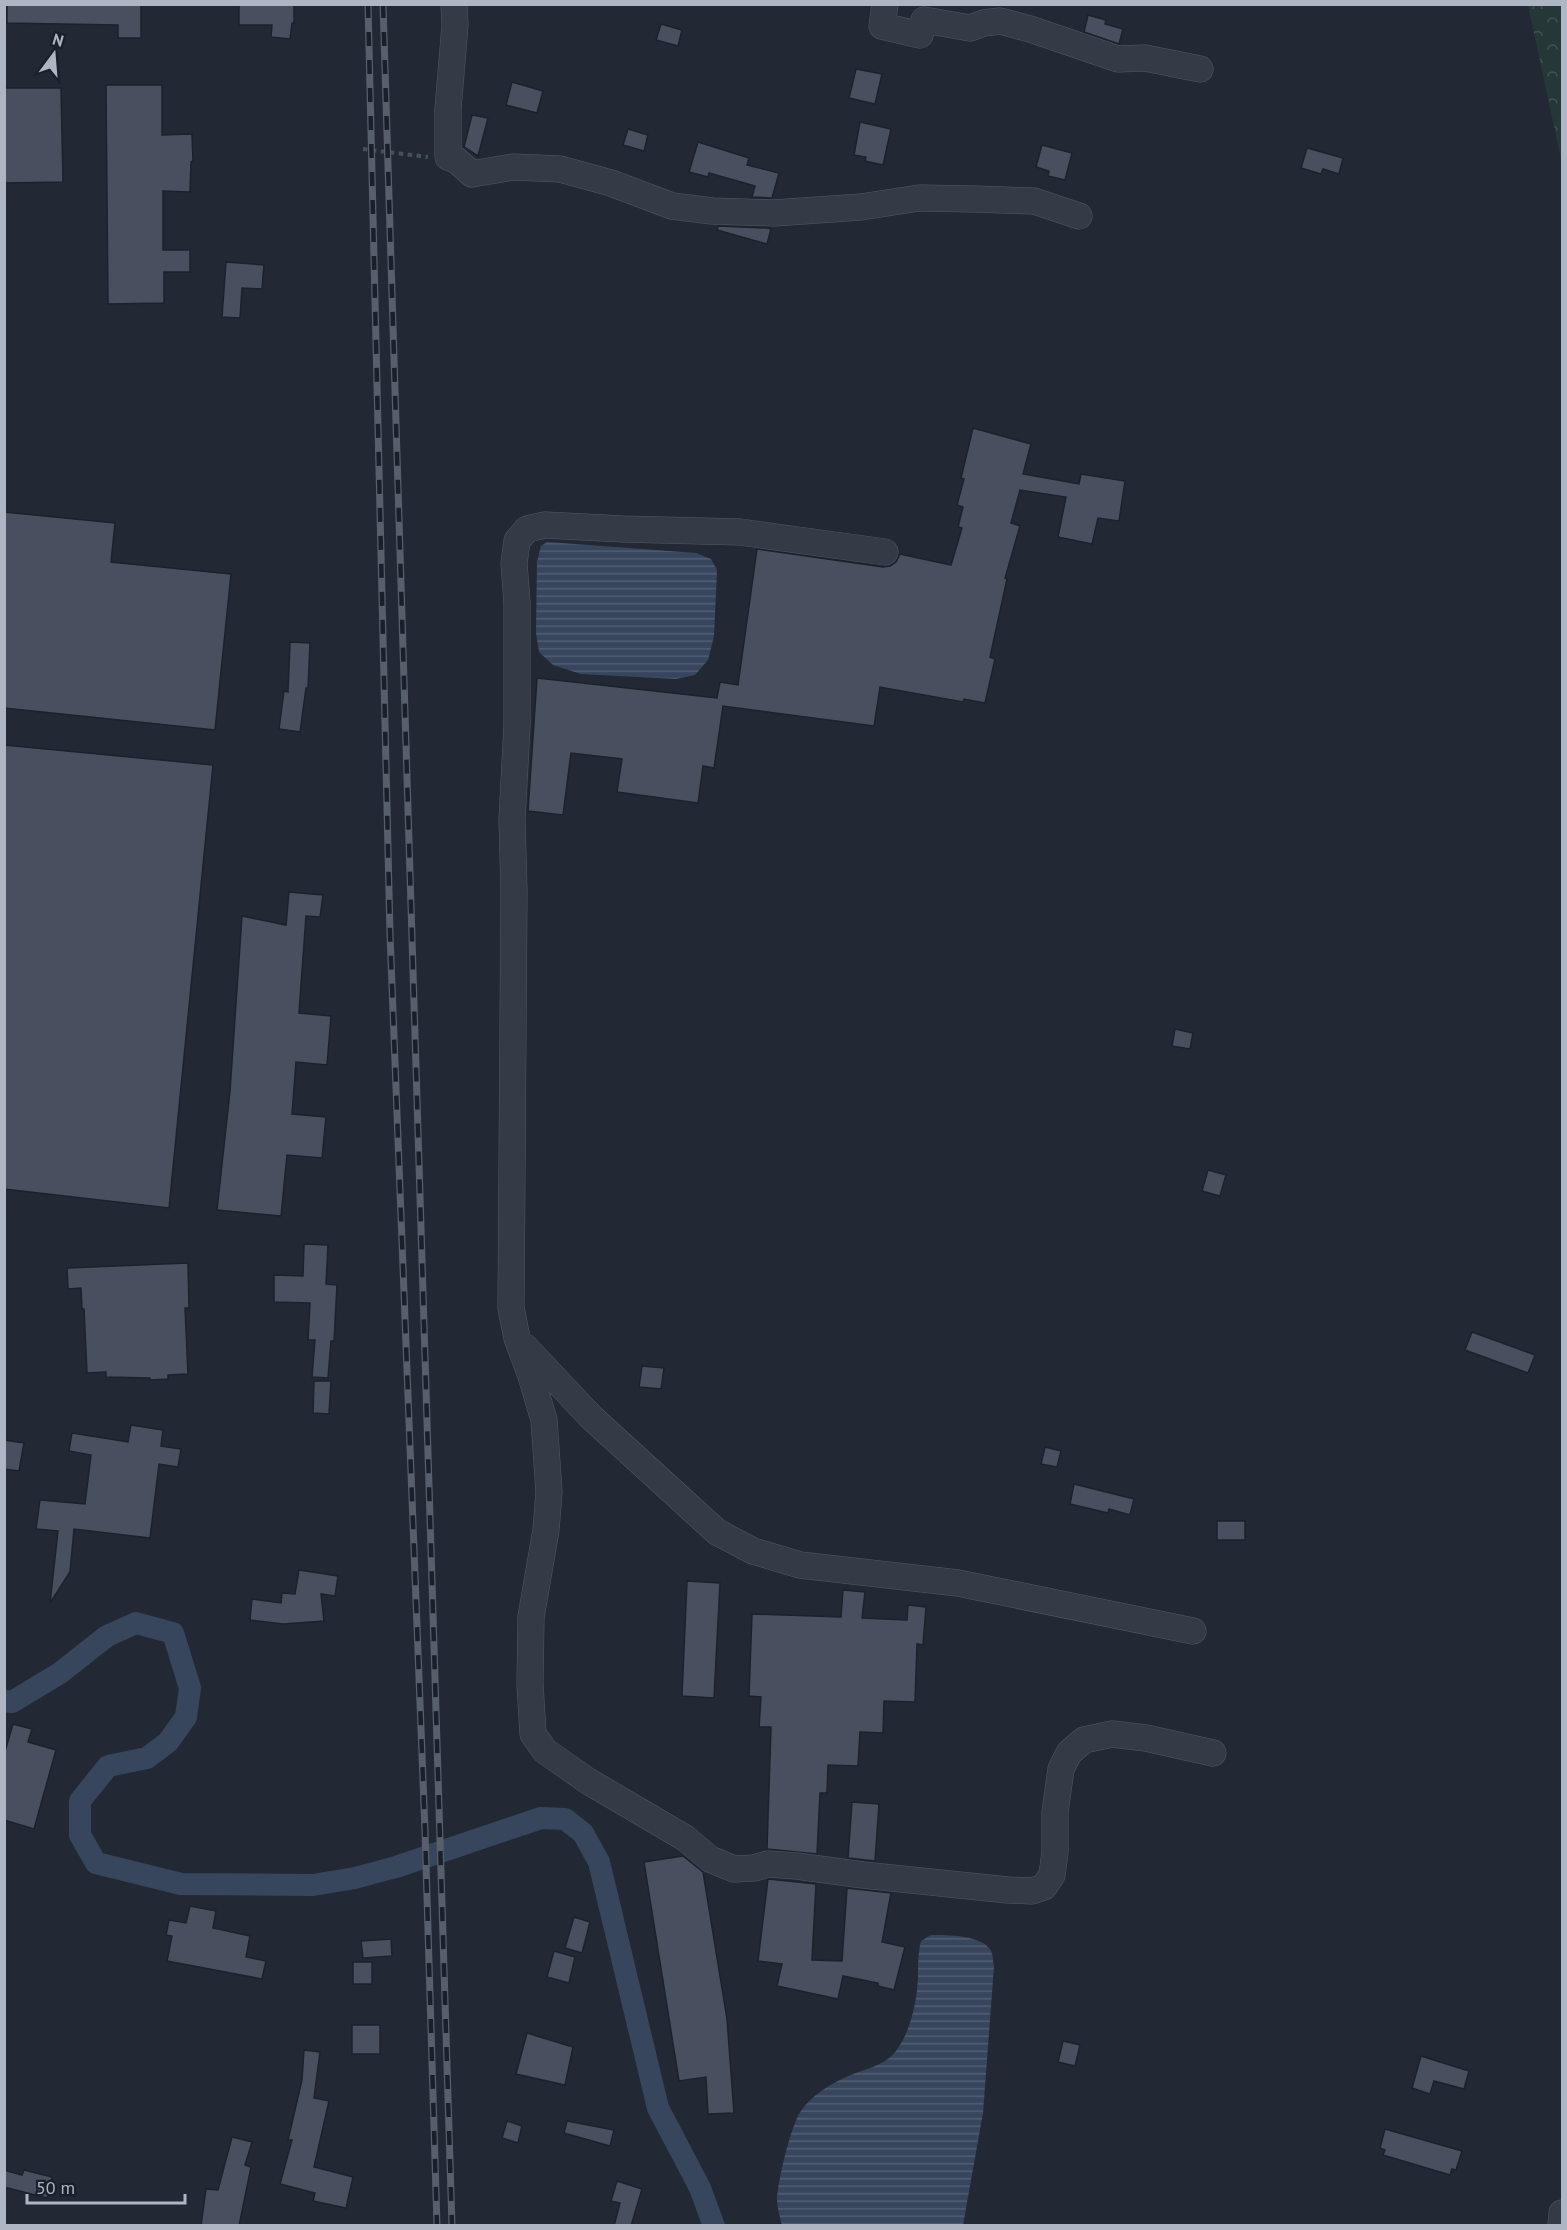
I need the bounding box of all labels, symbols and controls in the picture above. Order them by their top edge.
north arrow [24,24,84,84]
text: N [50,29,66,51]
scale bar [27,2167,184,2205]
text: 50 m [36,2176,75,2199]

